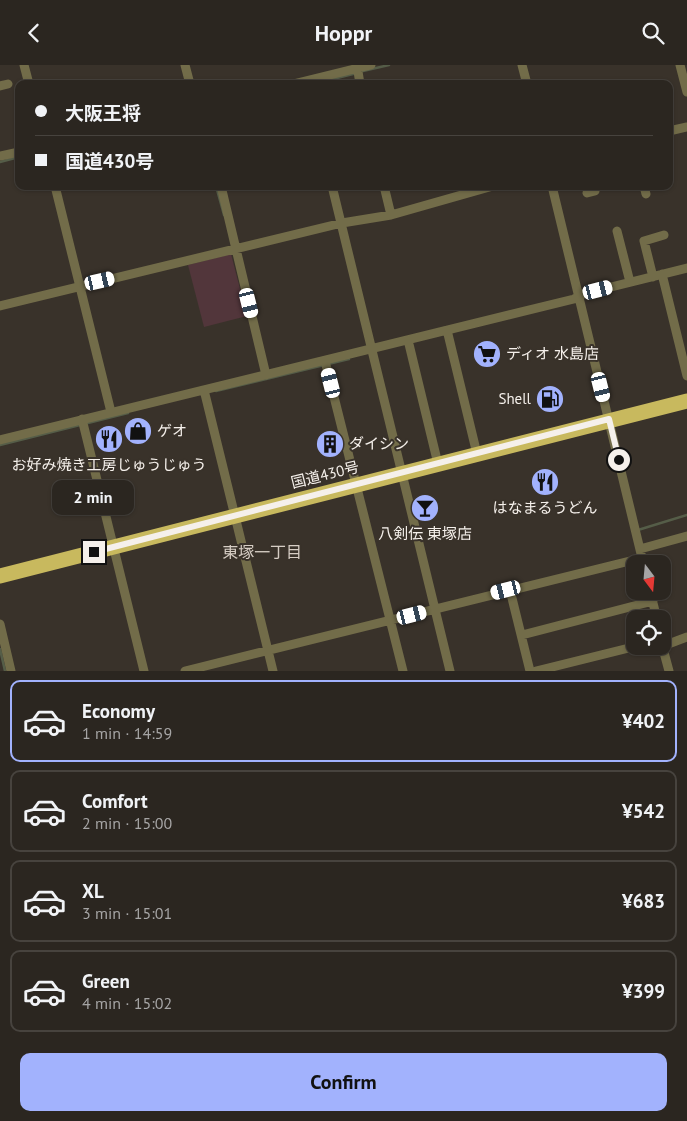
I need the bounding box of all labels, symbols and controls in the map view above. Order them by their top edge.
icon: back [20,19,48,47]
text: Hoppr [315,19,372,47]
icon: search [639,19,667,47]
text: 大阪王将 [65,101,141,125]
text: 国道430号 [65,149,154,173]
car [83,270,116,292]
car [581,279,614,301]
car [238,287,259,319]
supermarket icon: ディオ 水島店 [472,339,502,369]
place label: ディオ 水島店 [506,344,599,363]
car [320,367,341,399]
car [590,371,611,403]
fuel station icon: Shell [535,384,565,414]
place label: Shell [498,389,532,408]
shop icon: ゲオ [123,416,153,446]
place label: ゲオ [157,421,187,440]
restaurant icon: お好み焼き工房じゅうじゅう [94,424,124,454]
building icon: ダイシン [315,429,345,459]
place label: ダイシン [349,434,409,453]
route start [608,449,630,471]
place label: お好み焼き工房じゅうじゅう [11,455,207,474]
street label: 国道430号 [289,457,361,492]
restaurant icon: はなまるうどん [530,467,560,497]
callout: 2 min [53,479,135,515]
text: 2 min [73,487,113,507]
bar icon: 八剣伝 東塚店 [410,493,440,523]
place label: はなまるうどん [492,498,598,517]
place label: 八剣伝 東塚店 [378,524,472,543]
route end [83,541,105,563]
district label: 東塚一丁目 [222,542,302,562]
north arrow [626,555,671,600]
map controls [626,555,671,655]
car [489,579,522,601]
car [395,604,428,626]
button: locate [626,610,671,655]
icon: car [22,699,67,744]
text: Economy [82,699,155,723]
text: ¥402 [622,709,665,733]
text: 1 min · 14:59 [82,723,172,743]
icon: car [22,789,67,834]
text: Comfort [82,789,148,813]
text: ¥542 [622,799,665,823]
text: 2 min · 15:00 [82,813,172,833]
icon: car [22,879,67,924]
text: XL [82,879,104,903]
text: ¥683 [622,889,665,913]
text: 3 min · 15:01 [82,903,172,923]
icon: car [22,969,67,1014]
text: Green [82,969,130,993]
text: ¥399 [622,979,665,1003]
text: 4 min · 15:02 [82,993,172,1013]
button: Confirm [20,1053,667,1111]

